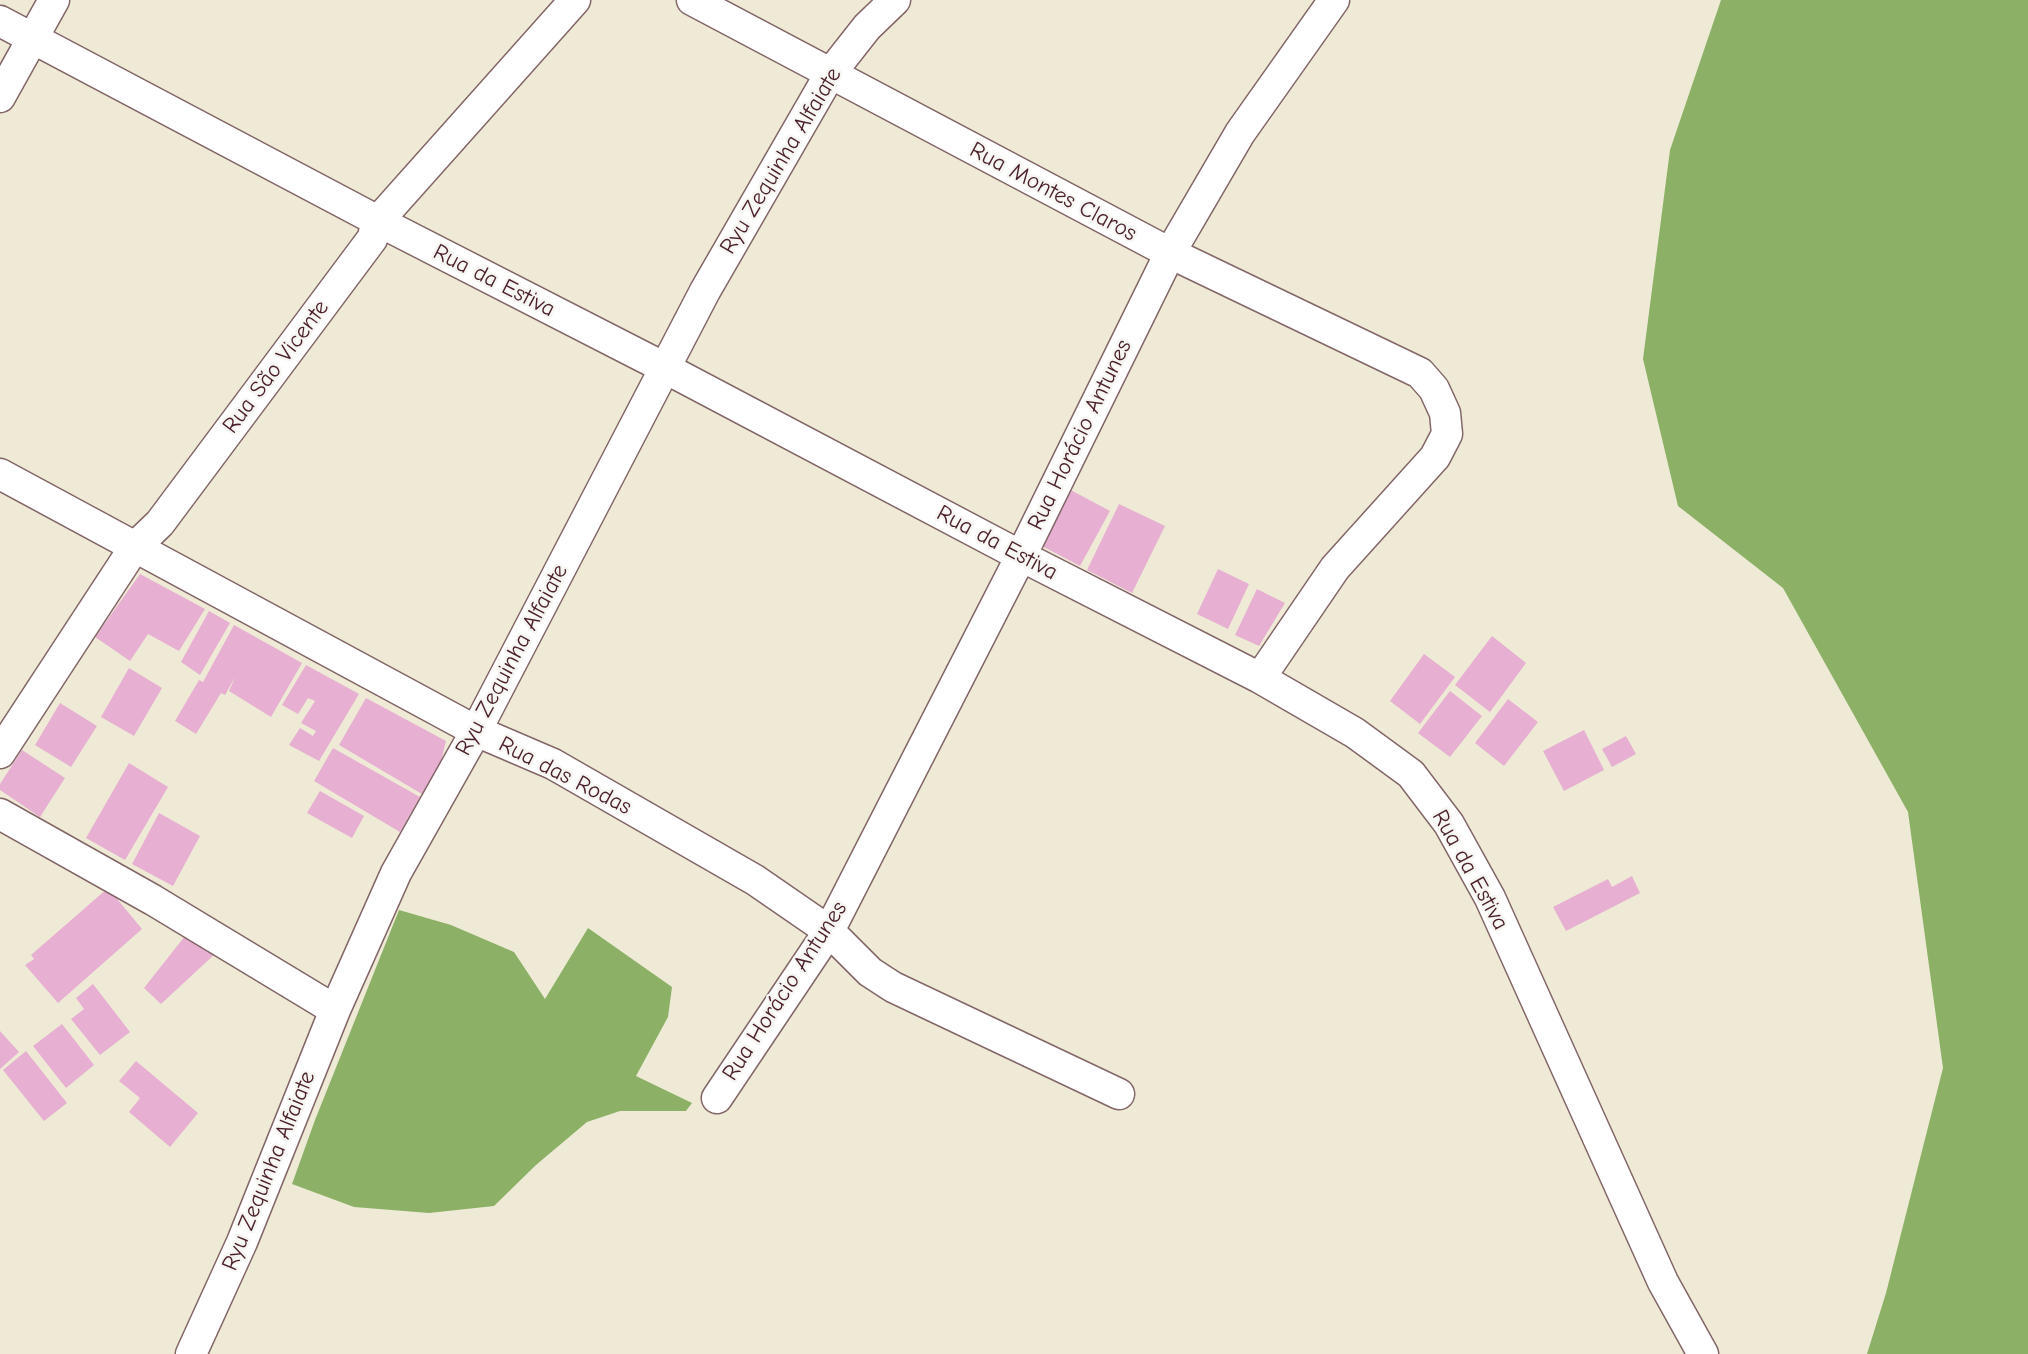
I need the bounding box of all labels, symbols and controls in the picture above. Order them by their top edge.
street label: Ryu Zequinha Alfaiate [714,63,848,259]
street label: Rua Montes Claros [965,136,1141,248]
street label: Rua da Estiva [428,239,560,323]
street label: Rua São Vicente [217,295,335,439]
street label: Rua Horácio Antunes [1022,335,1138,535]
street label: Rua da Estiva [932,500,1062,586]
street label: Ryu Zequinha Alfaiate [450,560,574,760]
street label: Rua das Rodas [494,731,636,821]
street label: Rua da Estiva [1426,805,1514,935]
street label: Rua Horácio Antunes [717,896,853,1086]
street label: Ryu Zequinha Alfaiate [216,1067,322,1275]

